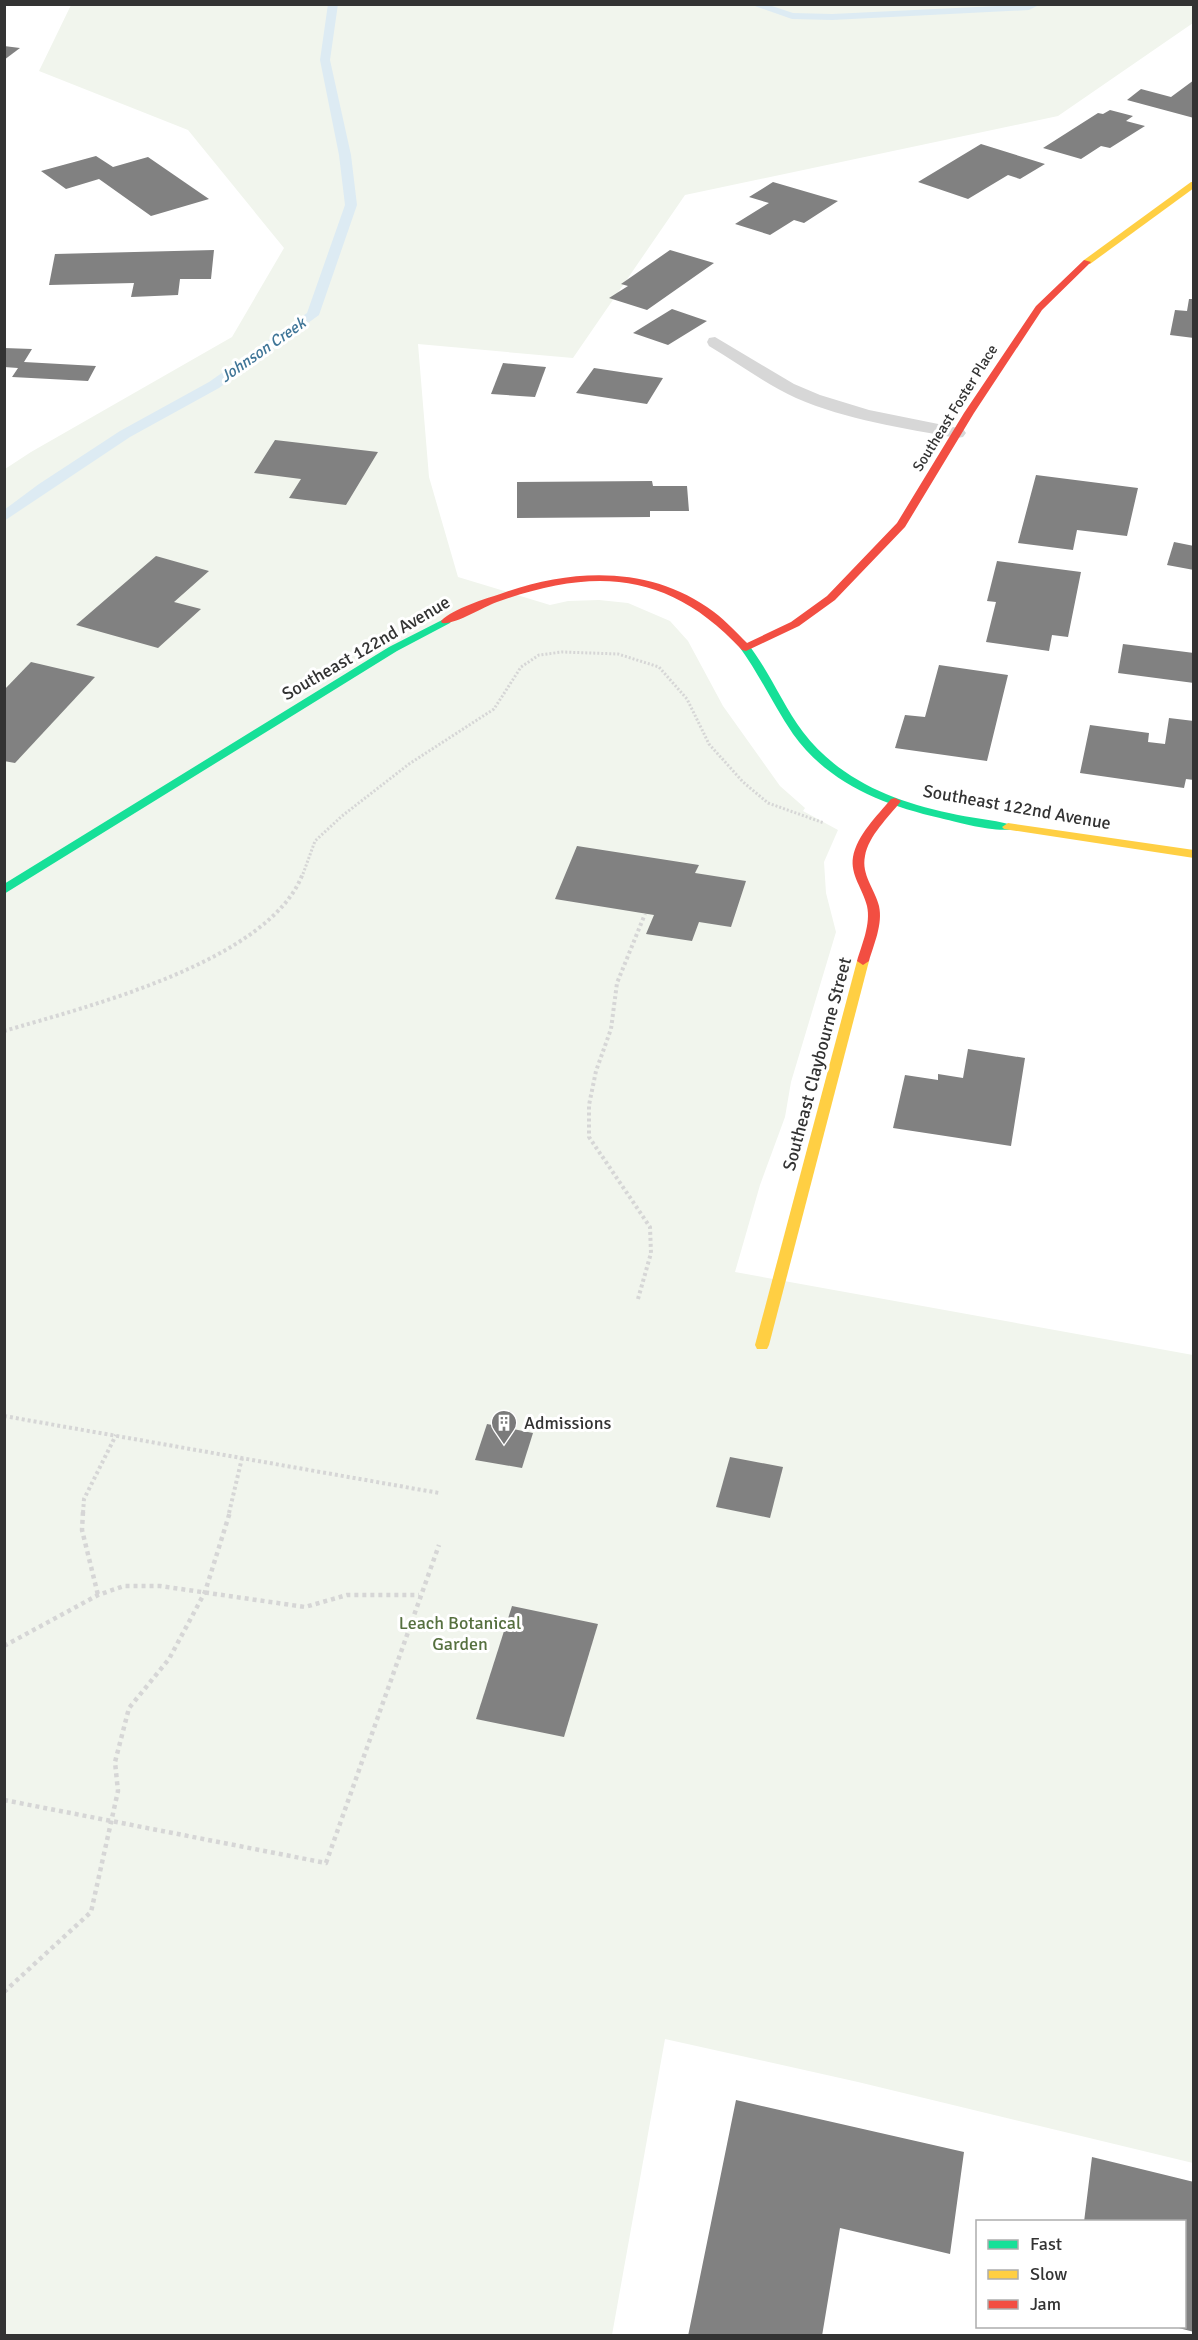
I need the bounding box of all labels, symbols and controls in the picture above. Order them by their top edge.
water label: Johnson Creek [216,312,311,387]
street label: Southeast Foster Place [909,341,1001,475]
street label: Southeast 122nd Avenue [278,591,454,705]
street label: Southeast 122nd Avenue [921,780,1113,834]
street label: Southeast Claybourne Street [778,955,856,1173]
building icon: Admissions [489,1408,519,1446]
place label: Admissions [524,1412,611,1434]
park label: Leach Botanical Garden [399,1612,521,1655]
legend [976,2220,1186,2328]
text: Fast [1030,2233,1062,2255]
text: Slow [1030,2263,1067,2285]
text: Jam [1030,2293,1061,2315]

